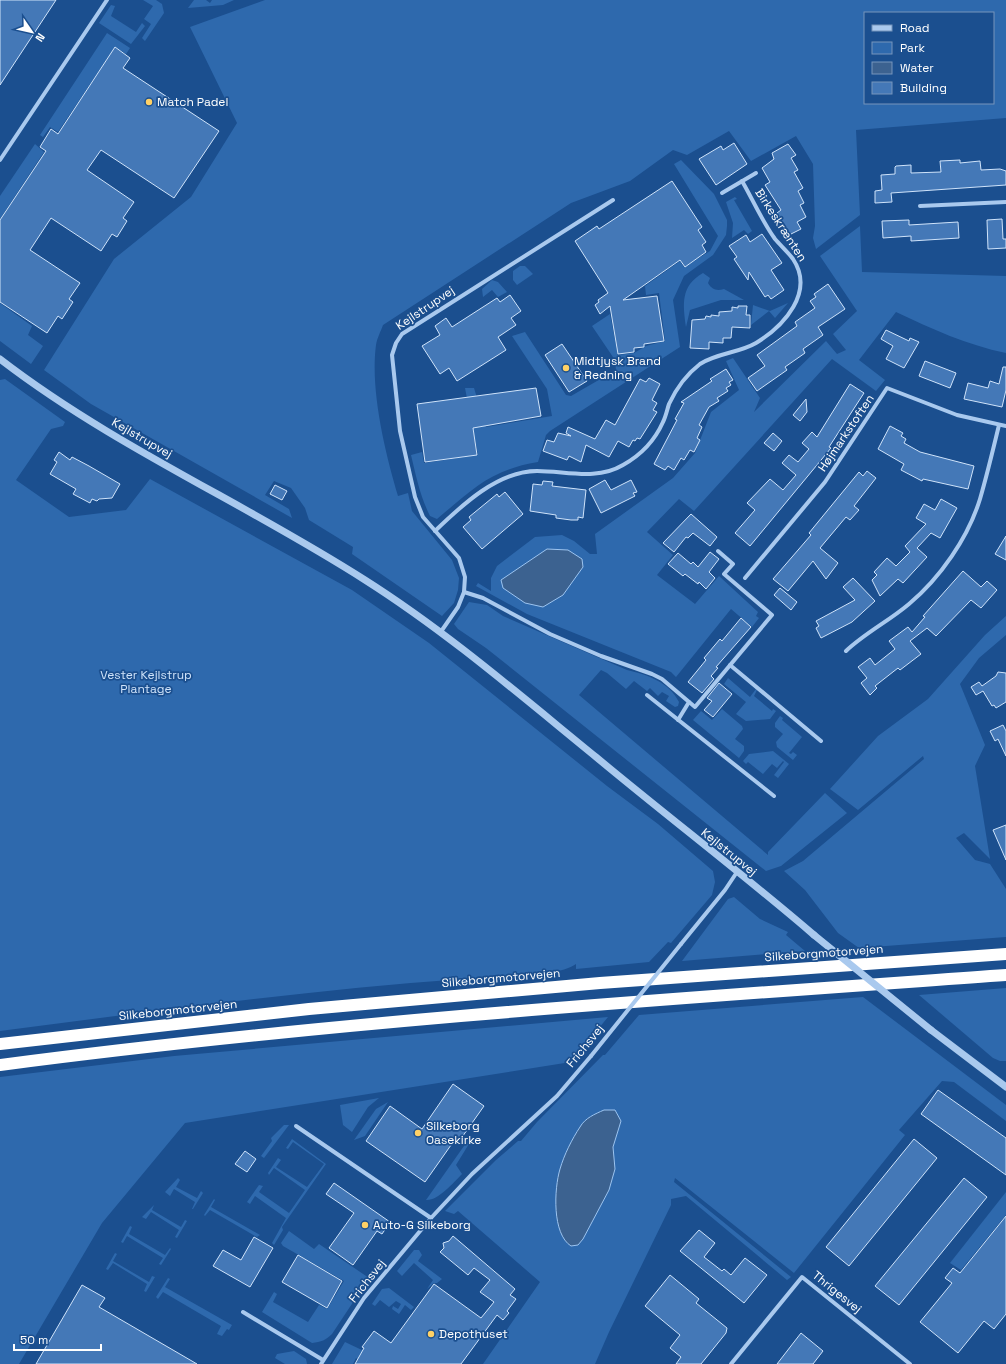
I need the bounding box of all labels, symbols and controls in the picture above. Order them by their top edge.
north arrow [12,12,52,52]
legend [864,12,994,104]
text: Road [900,20,929,36]
text: N [32,31,48,45]
text: Park [900,40,925,56]
text: Water [900,60,934,76]
text: Building [900,80,947,96]
place label: Match Padel [157,94,228,110]
marker: Match Padel [144,97,154,107]
street label: Birkeskrænten [751,186,811,264]
street label: Kejlstrupvej [393,282,457,333]
place label: Midtjysk Brand & Redning [574,353,661,383]
marker: Midtjysk Brand & Redning [561,363,571,373]
street label: Højmarkstoften [814,391,878,475]
street label: Kejlstrupvej [109,414,175,462]
park label: Vester Kejlstrup Plantage [100,667,192,697]
street label: Kejlstrupvej [698,825,760,879]
street label: Silkeborgmotorvejen [764,941,884,965]
street label: Silkeborgmotorvejen [441,965,561,991]
street label: Silkeborgmotorvejen [118,996,238,1024]
street label: Frichsvej [563,1021,607,1071]
place label: Silkeborg Oasekirke [426,1118,481,1148]
marker: Silkeborg Oasekirke [413,1128,423,1138]
place label: Auto-G Silkeborg [373,1217,471,1233]
marker: Auto-G Silkeborg [360,1220,370,1230]
street label: Frichsvej [345,1256,389,1306]
street label: Thrigesvej [809,1267,865,1317]
scale bar [14,1326,101,1352]
place label: Depothuset [439,1326,508,1342]
marker: Depothuset [426,1329,436,1339]
text: 50 m [20,1332,48,1348]

